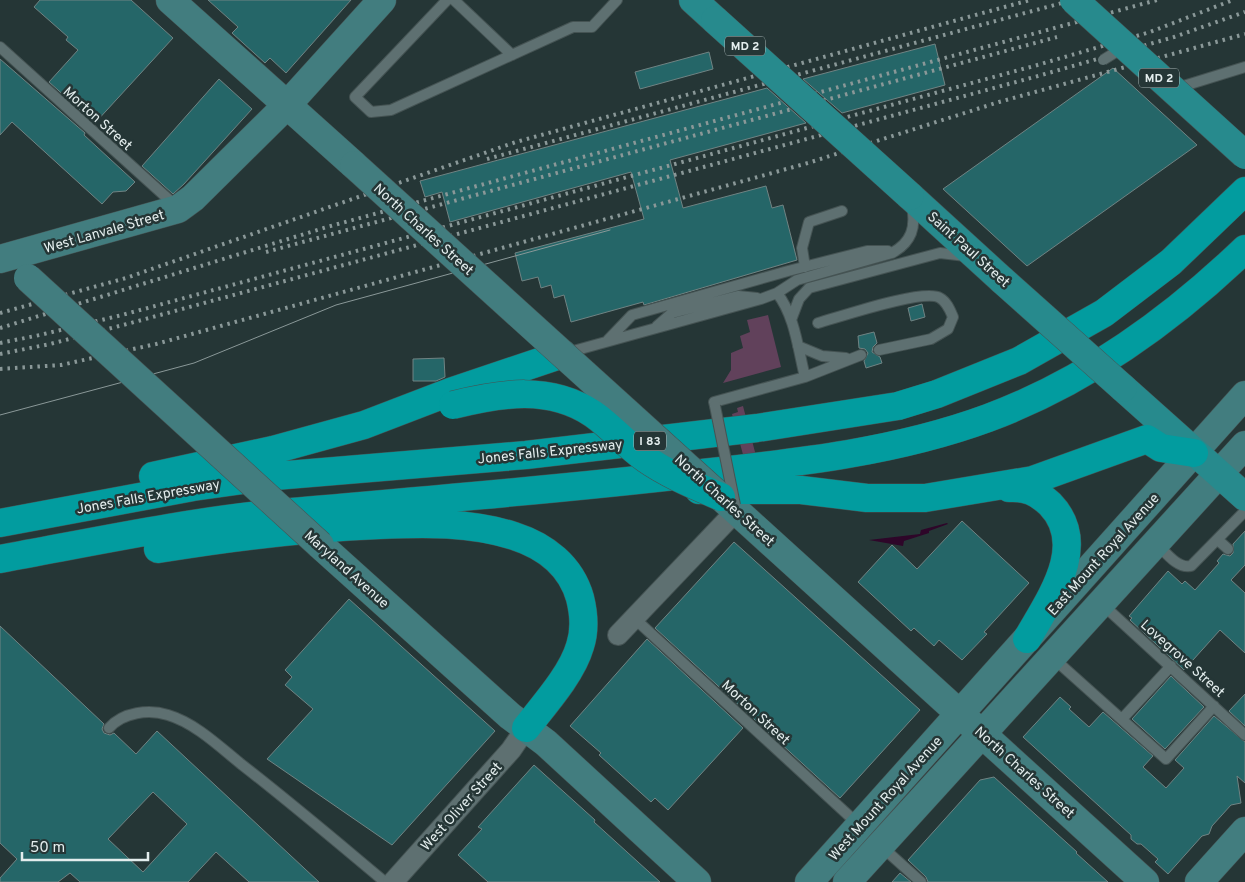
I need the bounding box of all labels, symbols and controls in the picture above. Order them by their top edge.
road number: MD 2 [725,36,765,56]
road number: MD 2 [1139,68,1179,88]
street label: Morton Street [59,84,135,155]
street label: North Charles Street [369,181,477,280]
street label: West Lanvale Street [42,207,167,258]
street label: Saint Paul Street [923,209,1013,292]
road number: I 83 [634,432,666,451]
street label: Jones Falls Expressway [477,436,623,469]
street label: North Charles Street [670,452,778,551]
street label: Jones Falls Expressway [75,476,221,518]
street label: East Mount Royal Avenue [1045,490,1163,620]
street label: Maryland Avenue [300,528,392,613]
street label: Lovegrove Street [1136,617,1228,701]
street label: Morton Street [717,677,793,749]
street label: North Charles Street [970,724,1078,823]
street label: West Mount Royal Avenue [826,733,947,865]
street label: West Oliver Street [418,759,506,855]
scale bar [22,830,149,862]
text: 50 m [30,839,65,858]

